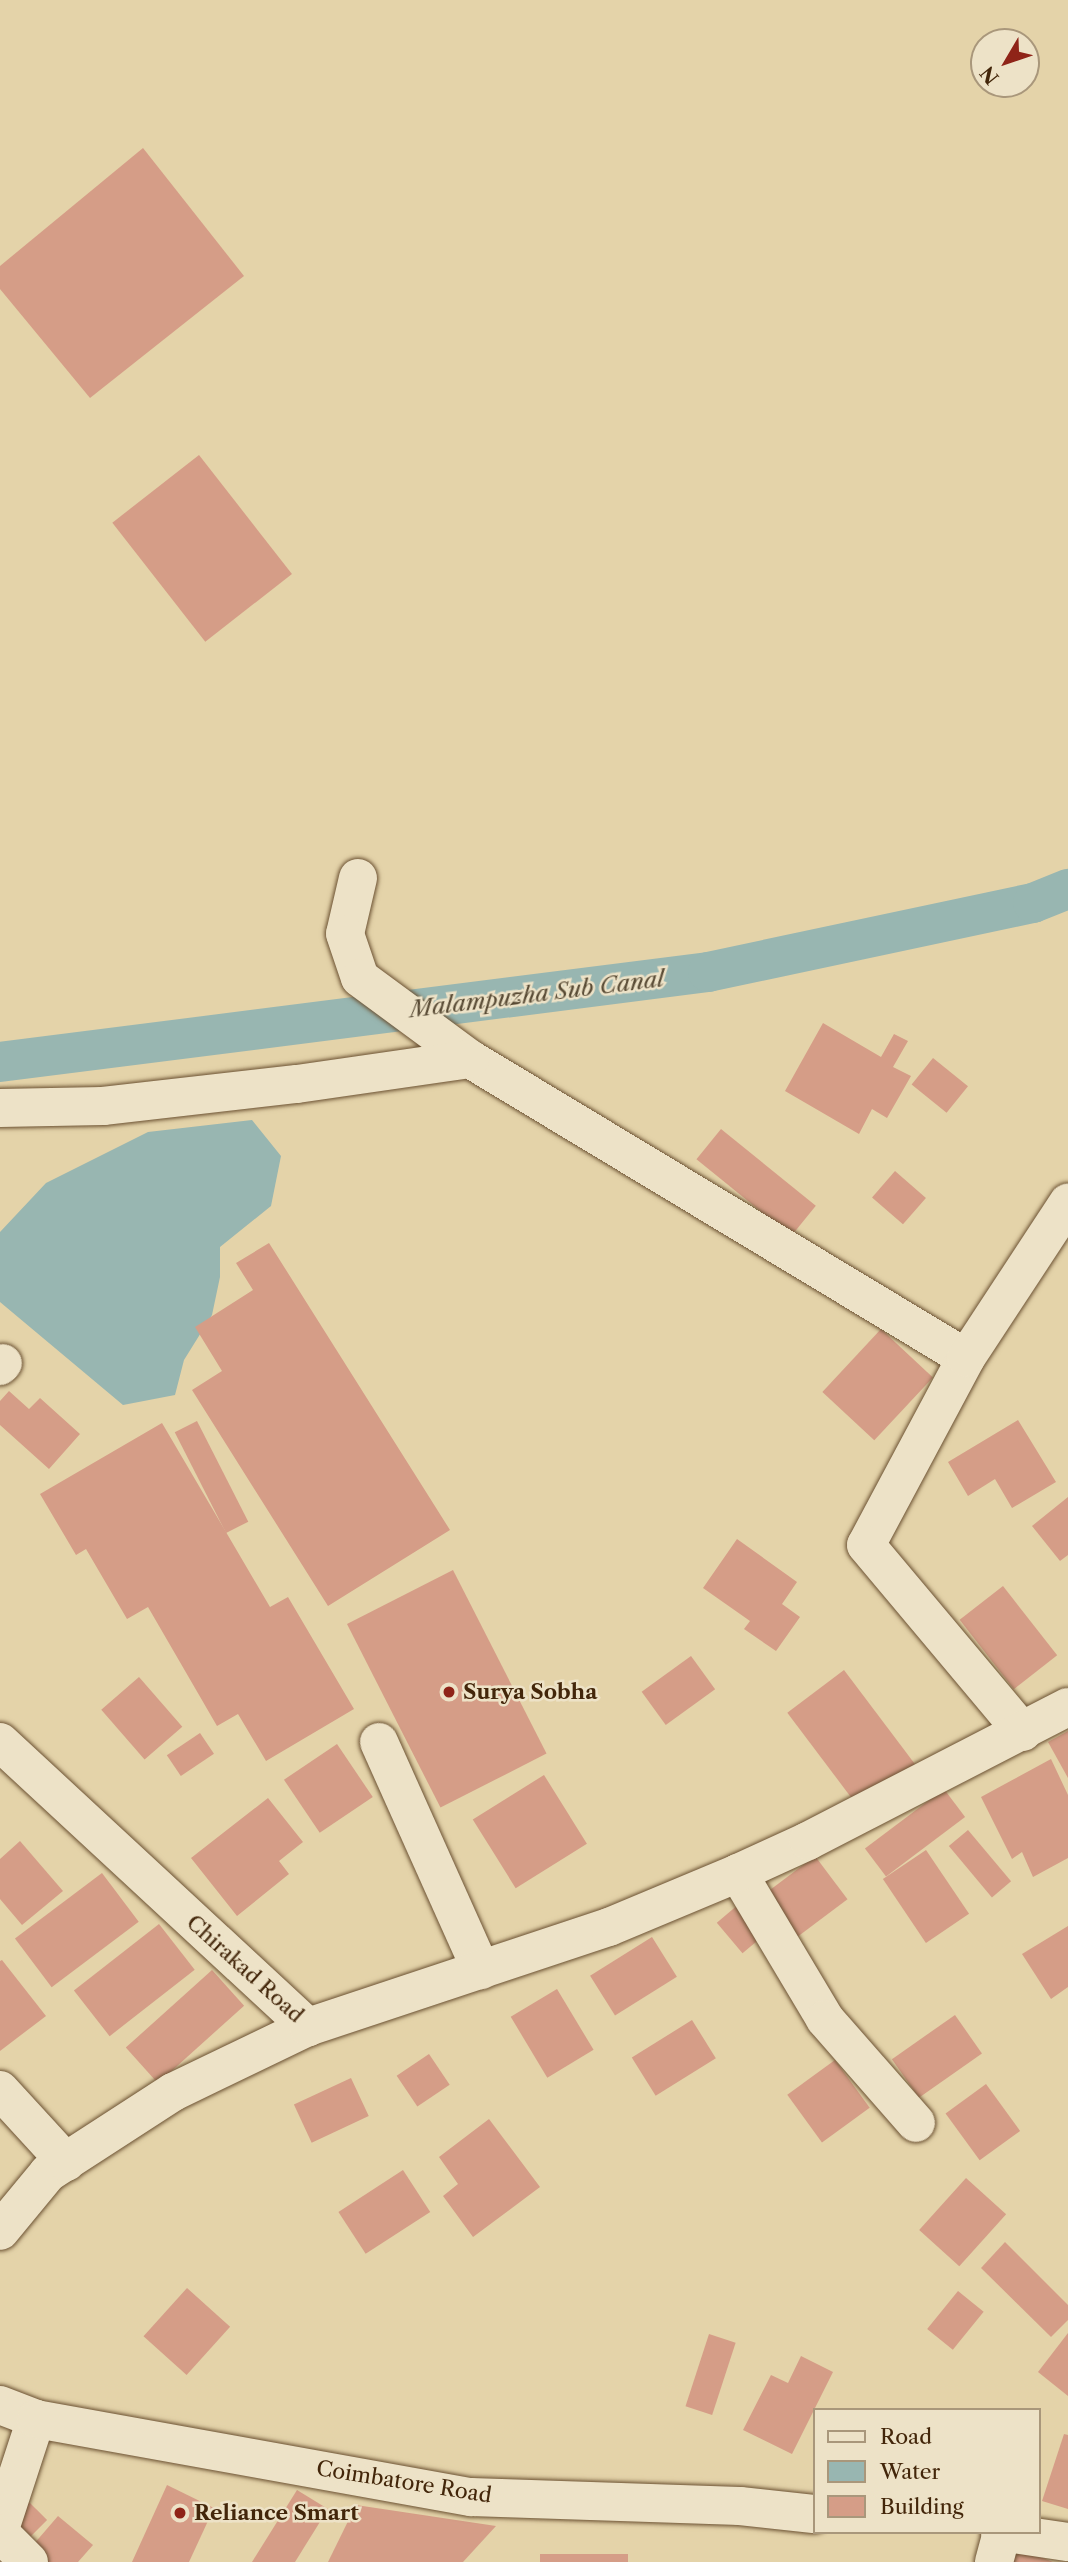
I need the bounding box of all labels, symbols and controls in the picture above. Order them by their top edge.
north arrow [970,28,1040,98]
text: N [976,62,1004,89]
water label: Malampuzha Sub Canal [408,965,666,1023]
place label: Surya Sobha [463,1679,598,1705]
marker: Surya Sobha [441,1684,457,1700]
street label: Chirakad Road [181,1910,309,2028]
legend [813,2408,1040,2534]
text: Road [880,2424,932,2449]
street label: Coimbatore Road [315,2456,493,2508]
text: Water [880,2459,940,2484]
text: Building [880,2494,964,2519]
place label: Reliance Smart [194,2500,359,2526]
marker: Reliance Smart [172,2505,188,2521]

